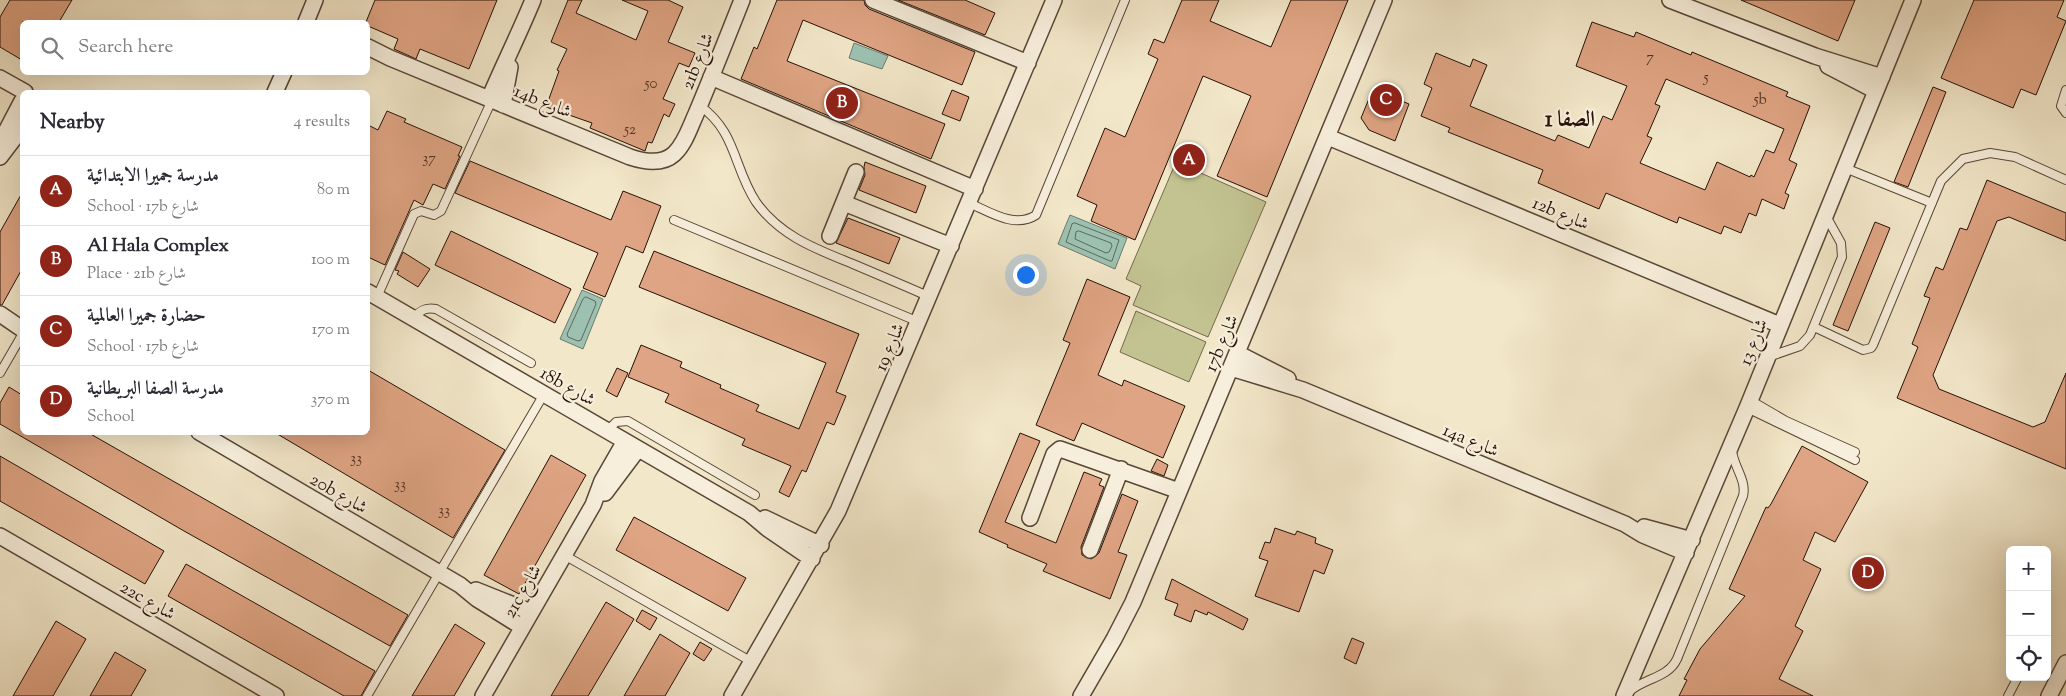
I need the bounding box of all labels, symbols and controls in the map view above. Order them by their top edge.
search box [20,20,370,75]
street label: 21b شارع [676,29,722,94]
icon: search [38,34,66,62]
text: Search here [78,34,173,61]
house number: 7 [1646,48,1654,69]
house number: 5 [1702,68,1709,89]
house number: 50 [643,74,658,95]
street label: 14b شارع [510,80,575,126]
pin: C [1370,81,1402,119]
pin: B [826,84,858,122]
house number: 5b [1752,90,1767,111]
district label: الصفا 1 [1545,105,1595,137]
text: Nearby [40,108,105,138]
text: 4 results [294,111,350,134]
house number: 52 [623,120,636,141]
pin: A [1173,141,1205,179]
house number: 37 [422,149,436,170]
text: مدرسة جميرا الابتدائية [87,163,219,190]
text: A [50,179,63,202]
text: 80 m [317,179,350,202]
street label: 12b شارع [1528,191,1593,238]
text: School · 17b شارع [87,196,199,219]
text: Al Hala Complex [87,233,229,260]
text: B [51,249,61,272]
text: 100 m [311,249,350,272]
your location [1013,262,1039,288]
text: Place · 21b شارع [87,263,186,286]
text: حضارة جميرا العالمية [87,303,206,330]
street label: 17b شارع [1199,311,1247,376]
street label: شارع 13 [1734,315,1776,370]
text: C [50,319,62,342]
text: 170 m [312,319,350,342]
street label: شارع 19 [869,320,913,376]
text: School · 17b شارع [87,336,199,359]
street label: 18b شارع [534,361,600,414]
text: مدرسة الصفا البريطانية [87,376,224,403]
text: D [50,389,62,412]
text: 370 m [311,389,350,412]
text: School [87,406,135,429]
street label: 14a شارع [1438,418,1502,465]
house number: 33 [350,449,362,470]
street label: 20b شارع [304,468,372,522]
house number: 33 [394,475,406,496]
house number: 33 [438,501,450,522]
map controls [2006,546,2051,681]
button: + [2006,546,2051,591]
pin: D [1852,554,1884,592]
street label: 21c شارع [498,561,549,623]
street label: 22c شارع [114,575,180,628]
button: − [2006,591,2051,636]
button: locate [2006,636,2051,681]

